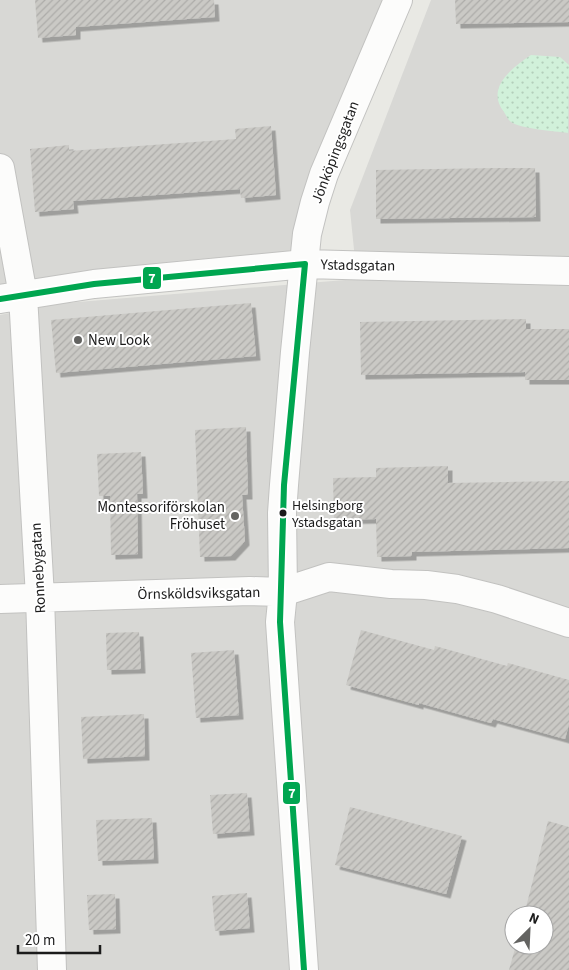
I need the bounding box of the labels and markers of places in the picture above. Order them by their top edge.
place label: New Look [88,330,150,351]
marker: New Look [72,334,84,346]
place label: Helsingborg Ystadsgatan [291,496,363,533]
place label: Montessoriförskolan Fröhuset [97,497,225,535]
marker: Helsingborg Ystadsgatan [278,508,288,518]
marker: Montessoriförskolan Fröhuset [229,510,241,522]

